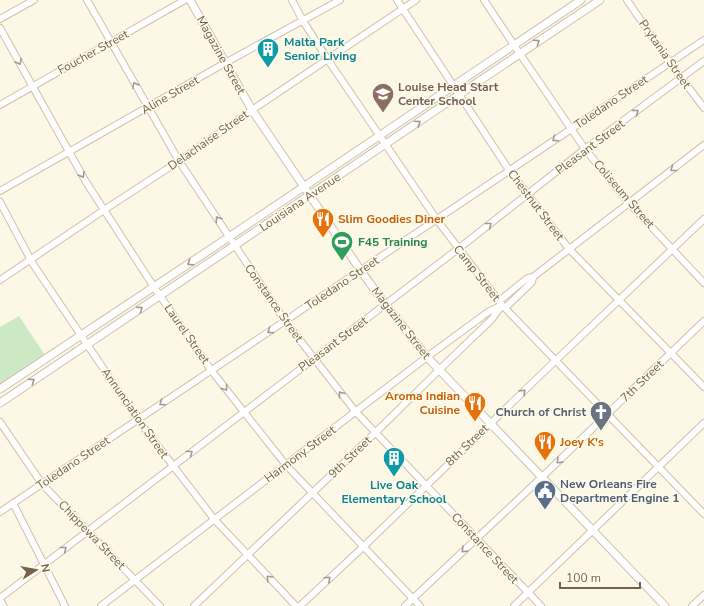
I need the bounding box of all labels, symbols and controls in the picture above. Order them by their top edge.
street label: Magazine Street [193,13,250,98]
street label: Prytania Street [635,16,695,92]
street label: Foucher Street [55,26,132,78]
place label: Malta Park Senior Living [284,34,356,64]
building icon: Malta Park Senior Living [255,36,281,69]
one-way arrow [533,39,540,47]
one-way arrow [14,58,22,65]
street label: Toledano Street [571,71,652,133]
street label: Aline Street [138,72,202,118]
place label: Louise Head Start Center School [398,79,499,109]
school or university icon: Louise Head Start Center School [370,81,396,114]
one-way arrow [132,82,139,89]
street label: Delachaise Street [165,106,252,174]
one-way arrow [632,109,639,116]
street label: Pleasant Street [552,115,629,178]
one-way arrow [414,120,421,127]
one-way arrow [552,135,559,142]
street label: Coliseum Street [590,156,659,232]
one-way arrow [671,164,678,171]
street label: Chestnut Street [504,166,568,244]
street label: Louisiana Avenue [256,169,344,235]
one-way arrow [78,171,85,179]
restaurant icon: Slim Goodies Diner [310,206,336,239]
place label: Slim Goodies Diner [338,211,445,227]
one-way arrow [216,217,223,224]
one-way arrow [484,222,491,229]
sports icon: F45 Training [329,229,355,262]
place label: F45 Training [358,234,428,250]
street label: Camp Street [450,242,505,305]
street label: Toledano Street [302,252,383,314]
one-way arrow [187,258,194,266]
street label: Constance Street [241,261,307,346]
street label: Magazine Street [368,284,435,363]
street label: Laurel Street [160,301,214,368]
one-way arrow [136,306,143,314]
street label: Pleasant Street [295,312,372,375]
one-way arrow [267,326,274,334]
street label: 7th Street [617,356,668,406]
street label: Annunciation Street [98,365,173,462]
one-way arrow [28,379,35,386]
one-way arrow [220,384,228,391]
place label: Aroma Indian Cuisine [385,388,460,418]
one-way arrow [518,389,526,397]
restaurant icon: Aroma Indian Cuisine [462,390,488,423]
one-way arrow [339,391,346,398]
one-way arrow [159,398,166,406]
church icon: Church of Christ [588,399,614,432]
place label: Church of Christ [496,404,586,420]
street label: 8th Street [442,420,493,470]
street label: Harmony Street [261,421,340,486]
restaurant icon: Joey K's [532,429,558,462]
street label: Toledano Street [33,432,114,494]
street label: 9th Street [325,432,376,482]
place label: Joey K's [559,434,604,450]
building icon: Live Oak Elementary School [381,445,407,478]
one-way arrow [185,451,192,458]
one-way arrow [556,456,564,463]
place label: New Orleans Fire Department Engine 1 [560,476,679,506]
place label: Live Oak Elementary School [341,477,447,507]
public building icon: New Orleans Fire Department Engine 1 [532,478,558,511]
street label: Chippewa Street [55,497,130,574]
street label: Constance Street [448,509,523,588]
one-way arrow [462,545,469,552]
one-way arrow [60,547,67,554]
north arrow [16,550,56,590]
text: N [37,563,53,574]
scale bar [560,564,640,590]
text: 100 m [566,570,601,586]
one-way arrow [266,575,274,583]
one-way arrow [324,577,331,584]

